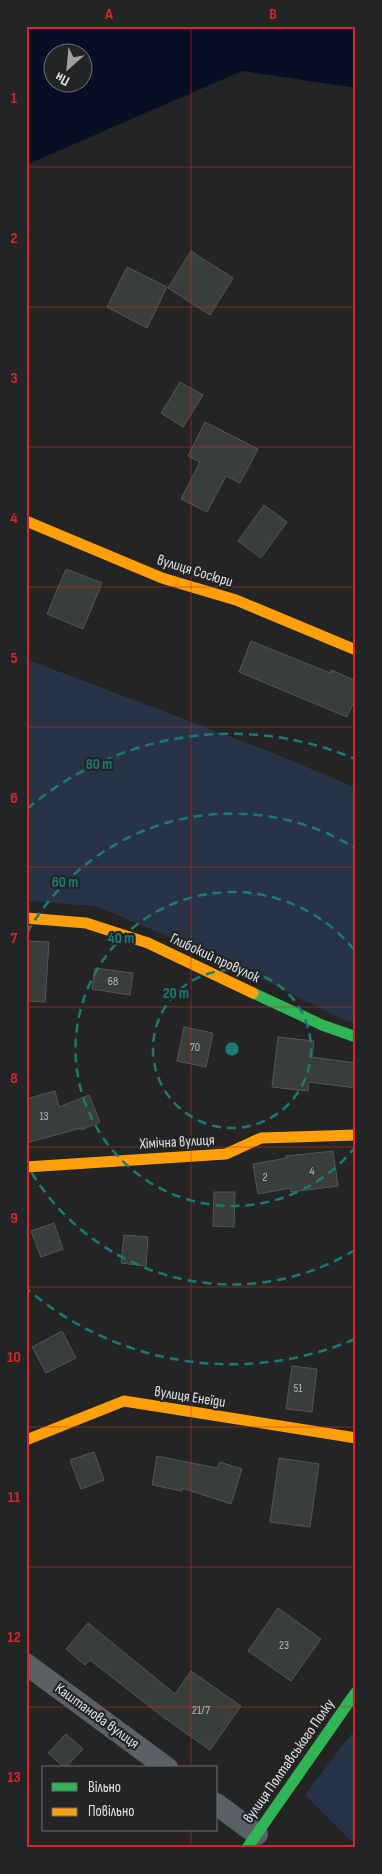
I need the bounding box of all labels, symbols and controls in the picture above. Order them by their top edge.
text: A [104,5,113,24]
text: B [269,5,277,24]
north arrow [42,42,92,92]
text: Пн [52,68,72,90]
text: 1 [11,89,18,108]
text: 2 [10,229,18,248]
text: 3 [10,369,18,388]
text: 4 [10,509,18,528]
street label: вулиця Сосюри [155,550,235,592]
text: 5 [10,649,18,668]
text: 80 m [86,755,112,774]
text: 6 [10,789,18,808]
text: 60 m [52,873,78,892]
text: 7 [11,929,18,948]
text: 40 m [108,929,134,948]
street label: Глибокий провулок [167,929,263,987]
house number: 68 [108,974,118,989]
text: 20 m [163,984,189,1003]
house number: 70 [190,1040,200,1055]
centre of rings [223,1040,241,1058]
text: 8 [10,1069,18,1088]
house number: 13 [39,1109,49,1124]
street label: Хімічна вулиця [138,1131,215,1154]
house number: 4 [309,1164,315,1179]
house number: 2 [263,1170,268,1185]
text: 9 [10,1209,18,1228]
text: 10 [7,1348,21,1367]
house number: 51 [293,1381,303,1396]
street label: вулиця Енеїди [153,1382,227,1412]
text: 11 [8,1488,21,1507]
text: 12 [7,1628,21,1647]
house number: 23 [279,1638,289,1653]
street label: Каштанова вулиця [51,1679,143,1753]
street label: вулиця Полтавського Полку [239,1695,339,1827]
house number: 21/7 [192,1703,210,1718]
legend [42,1766,218,1832]
text: 13 [7,1768,21,1787]
text: Вільно [88,1778,121,1797]
text: Повільно [88,1802,134,1821]

